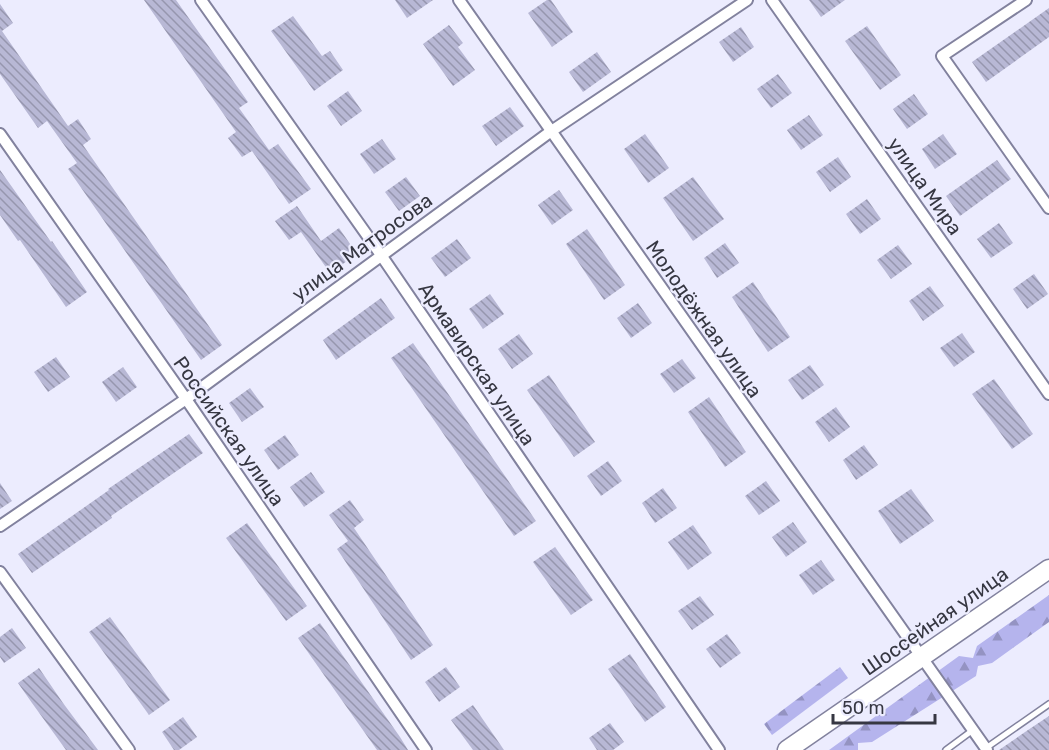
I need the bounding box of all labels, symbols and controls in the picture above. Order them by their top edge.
street label: улица Мира [883,133,967,239]
street label: улица Матросова [287,188,437,306]
street label: Молодёжная улица [641,236,767,402]
street label: Армавирская улица [414,278,540,450]
street label: Российская улица [168,352,290,510]
street label: Шоссейная улица [857,562,1013,680]
scale bar [833,687,935,725]
text: 50 m [842,697,885,719]

